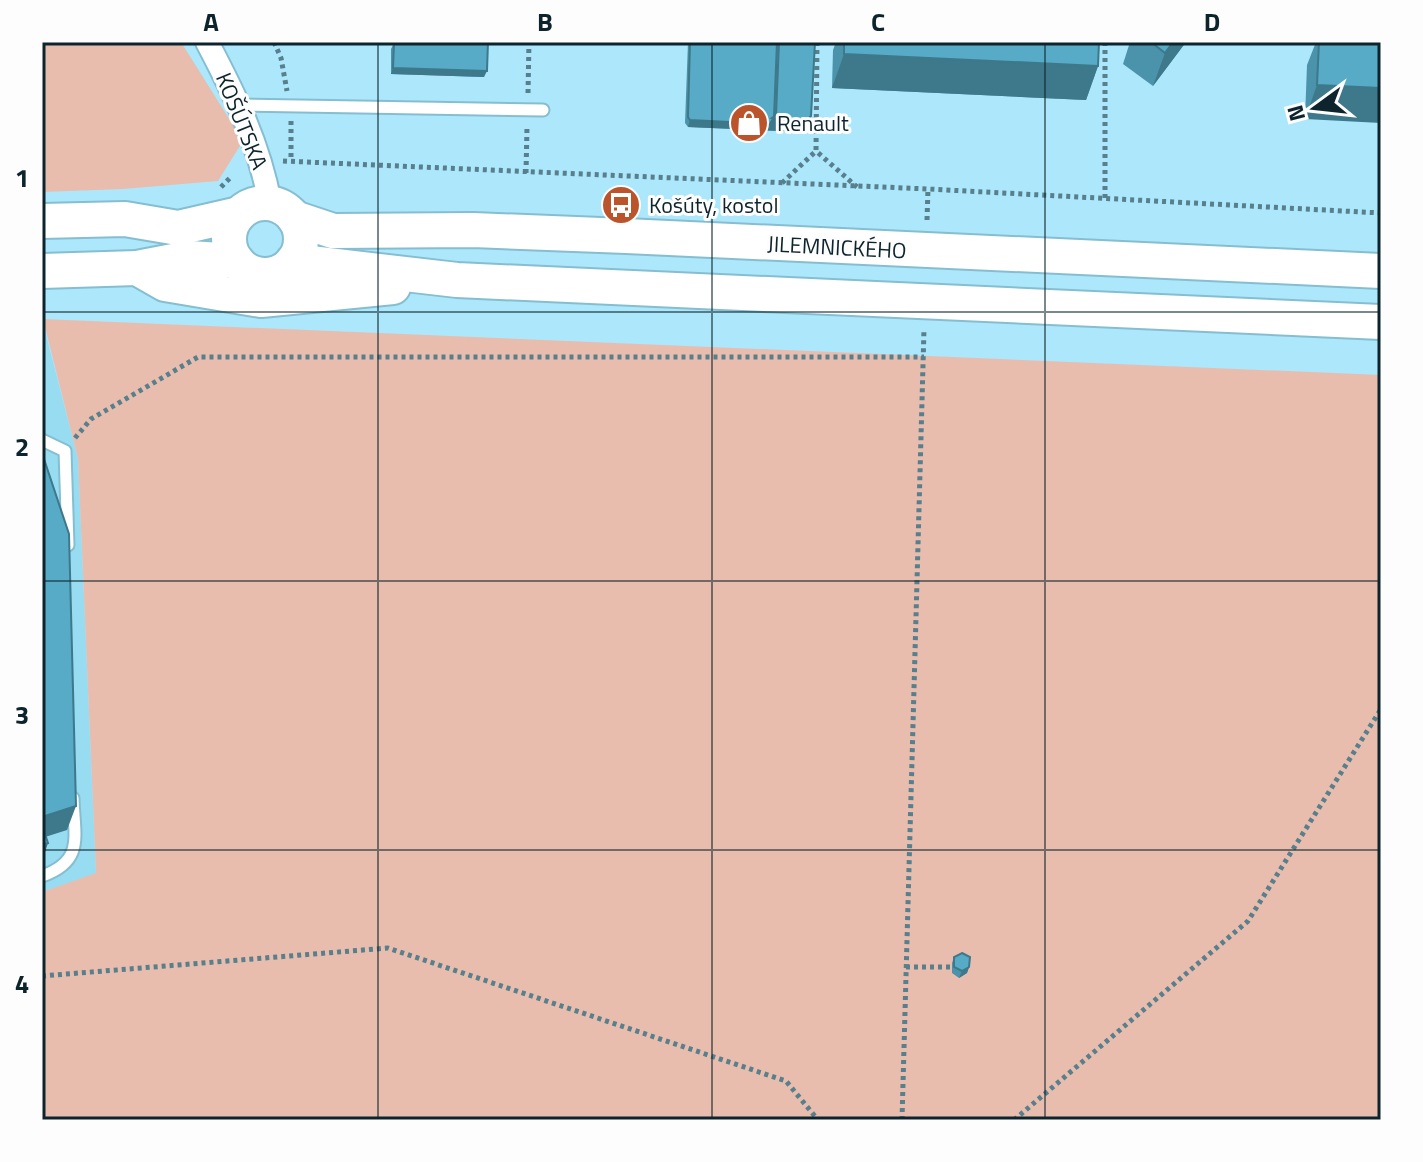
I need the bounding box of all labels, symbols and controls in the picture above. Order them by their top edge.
text: A [203,2,219,41]
text: B [537,2,553,41]
text: C [871,2,885,41]
text: D [1204,2,1220,41]
street label: KOŠÚTSKA [207,67,277,175]
north arrow [1275,68,1355,148]
text: N [1277,101,1314,125]
shop icon: Renault [728,102,770,144]
place label: Renault [777,106,849,140]
text: 1 [15,158,29,197]
bus stop icon: Košúty, kostol [600,184,642,226]
place label: Košúty, kostol [649,188,779,222]
street label: JILEMNICKÉHO [767,226,907,268]
text: 2 [15,427,29,466]
text: 3 [15,695,29,734]
text: 4 [15,964,29,1003]

